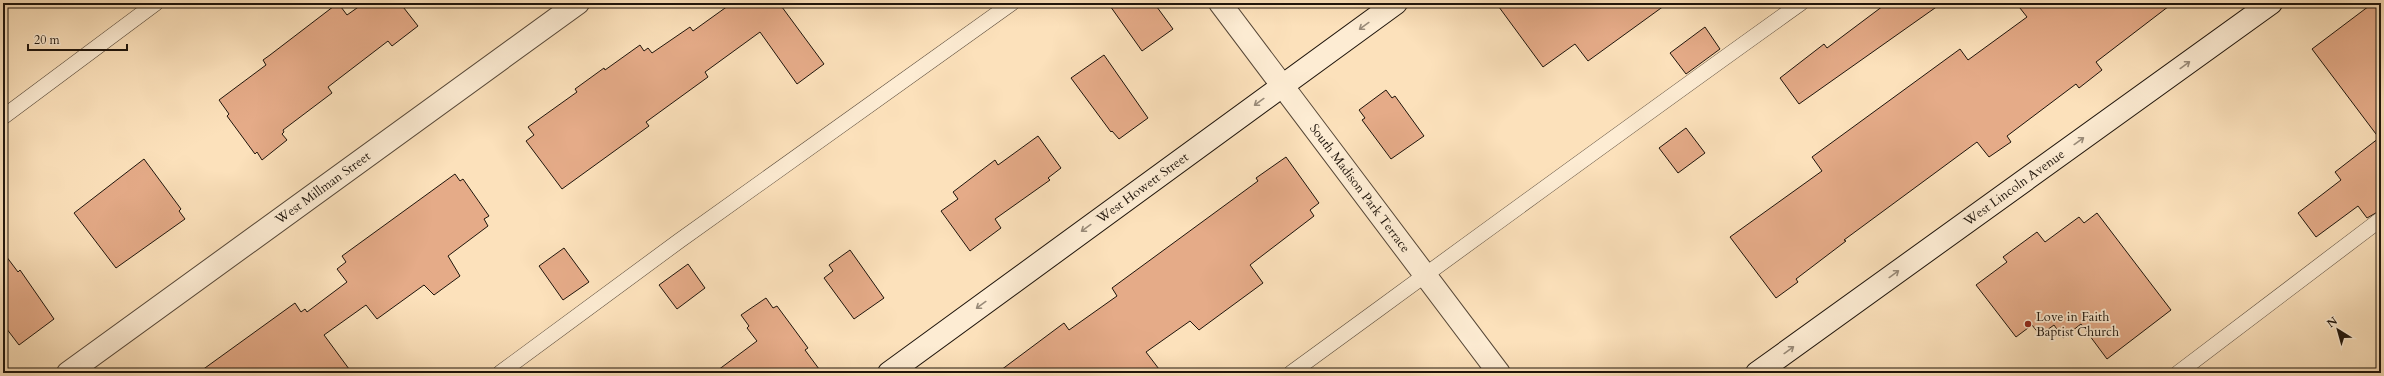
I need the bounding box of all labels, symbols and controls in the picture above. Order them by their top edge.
one-way arrow [1359,22,1370,30]
scale bar [28,26,127,52]
text: 20 m [34,32,61,48]
one-way arrow [2179,61,2190,69]
one-way arrow [1254,98,1265,106]
street label: South Madison Park Terrace [1305,120,1414,256]
one-way arrow [2073,137,2084,145]
street label: West Lincoln Avenue [1959,145,2069,231]
street label: West Millman Street [271,147,374,229]
street label: West Howett Street [1092,148,1192,228]
one-way arrow [1081,224,1092,233]
one-way arrow [1888,270,1899,278]
one-way arrow [976,301,987,309]
place label: Love in Faith Baptist Church [2036,308,2119,341]
north arrow [2318,310,2358,350]
text: N [2324,313,2341,331]
marker: Love in Faith Baptist Church [2023,319,2033,329]
one-way arrow [1783,346,1794,354]

